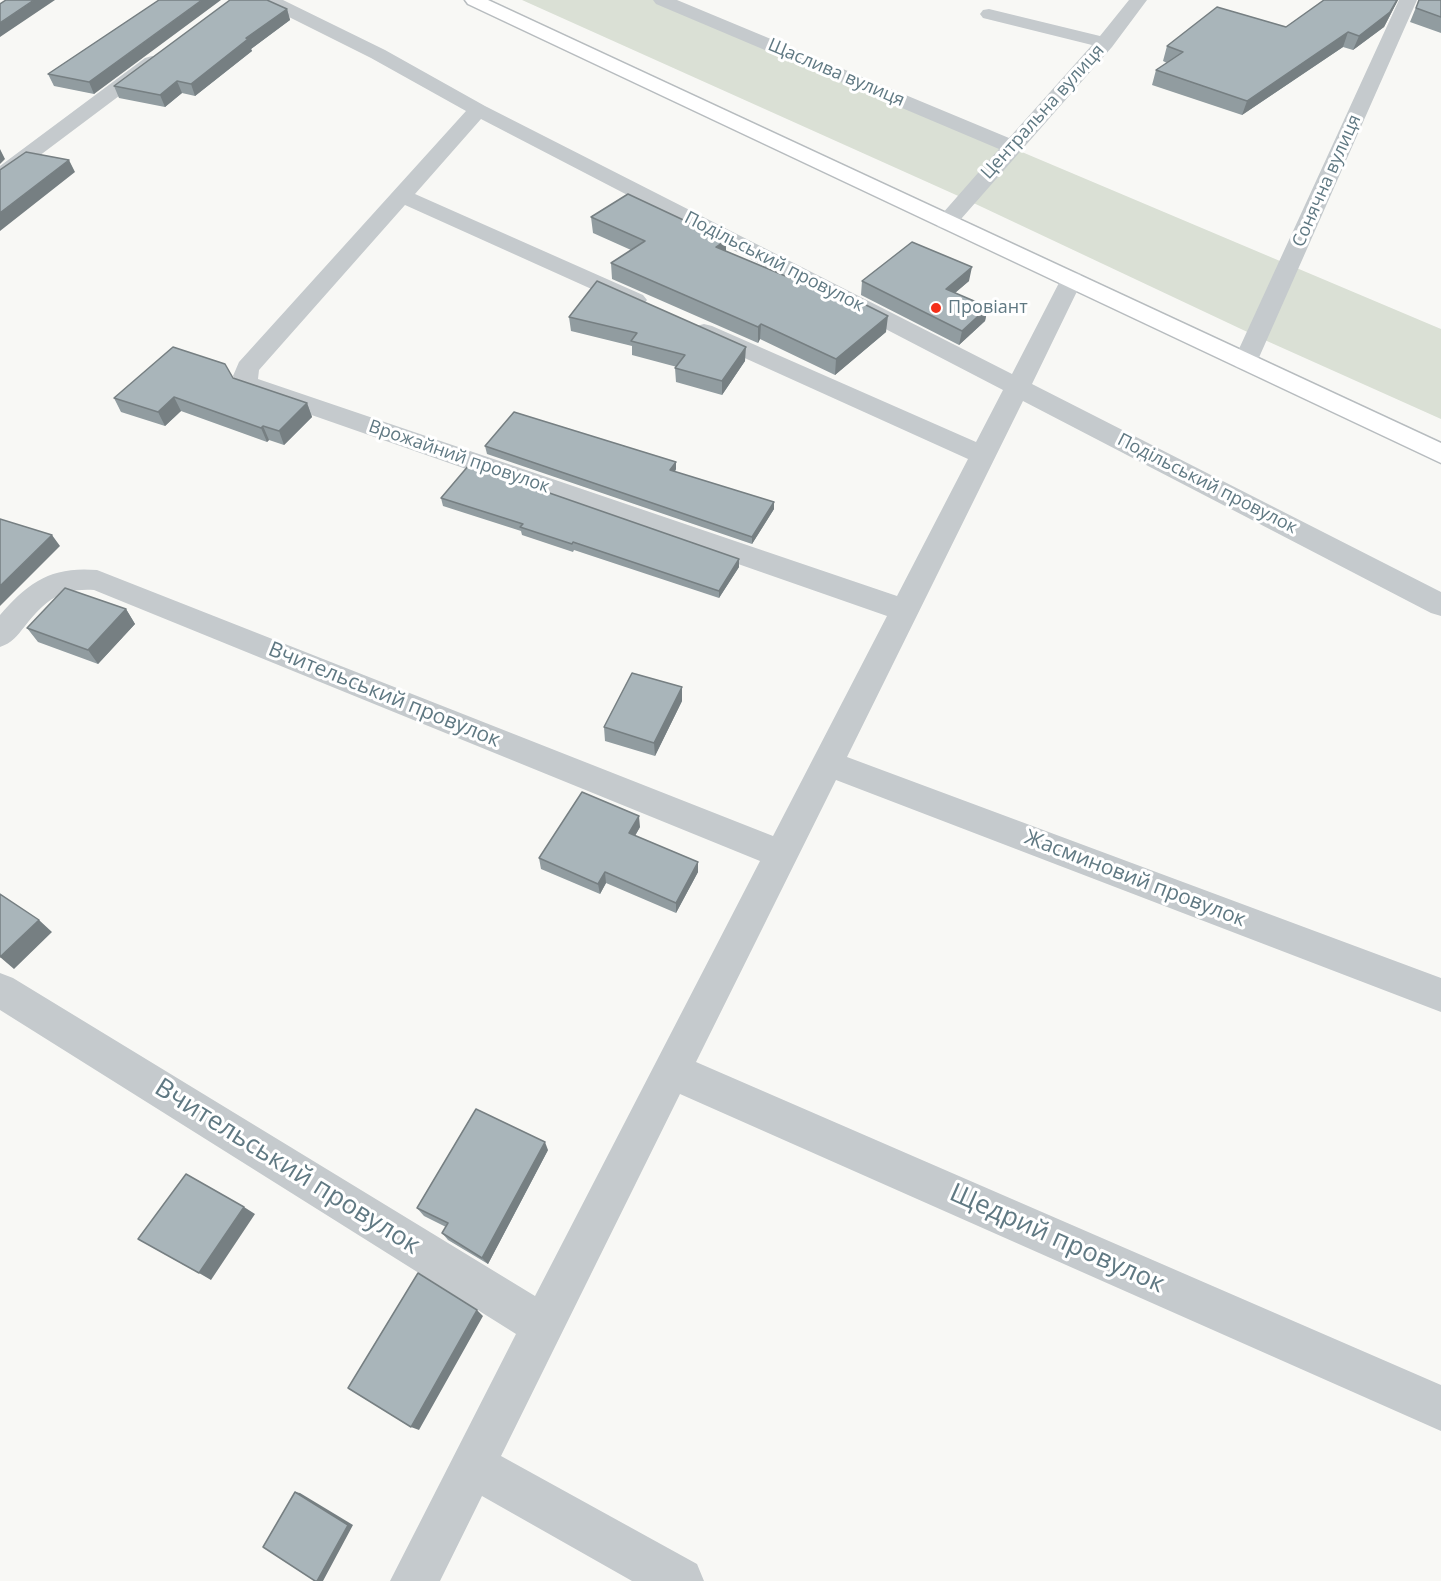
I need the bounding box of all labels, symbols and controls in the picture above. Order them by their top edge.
street label: Щаслива вулиця [764,34,908,112]
street label: Центральна вулиця [977,40,1109,184]
street label: Сонячна вулиця [1288,111,1366,251]
street label: Подільський провулок [681,207,867,317]
place label: Провіант [948,297,1028,319]
marker: Провіант [929,301,943,315]
street label: Врожайний провулок [366,416,552,498]
street label: Подільський провулок [1114,429,1300,539]
street label: Вчительський провулок [264,637,504,753]
street label: Жасминовий провулок [1021,825,1249,933]
street label: Вчительський провулок [149,1072,425,1262]
street label: Щедрий провулок [945,1178,1169,1300]

